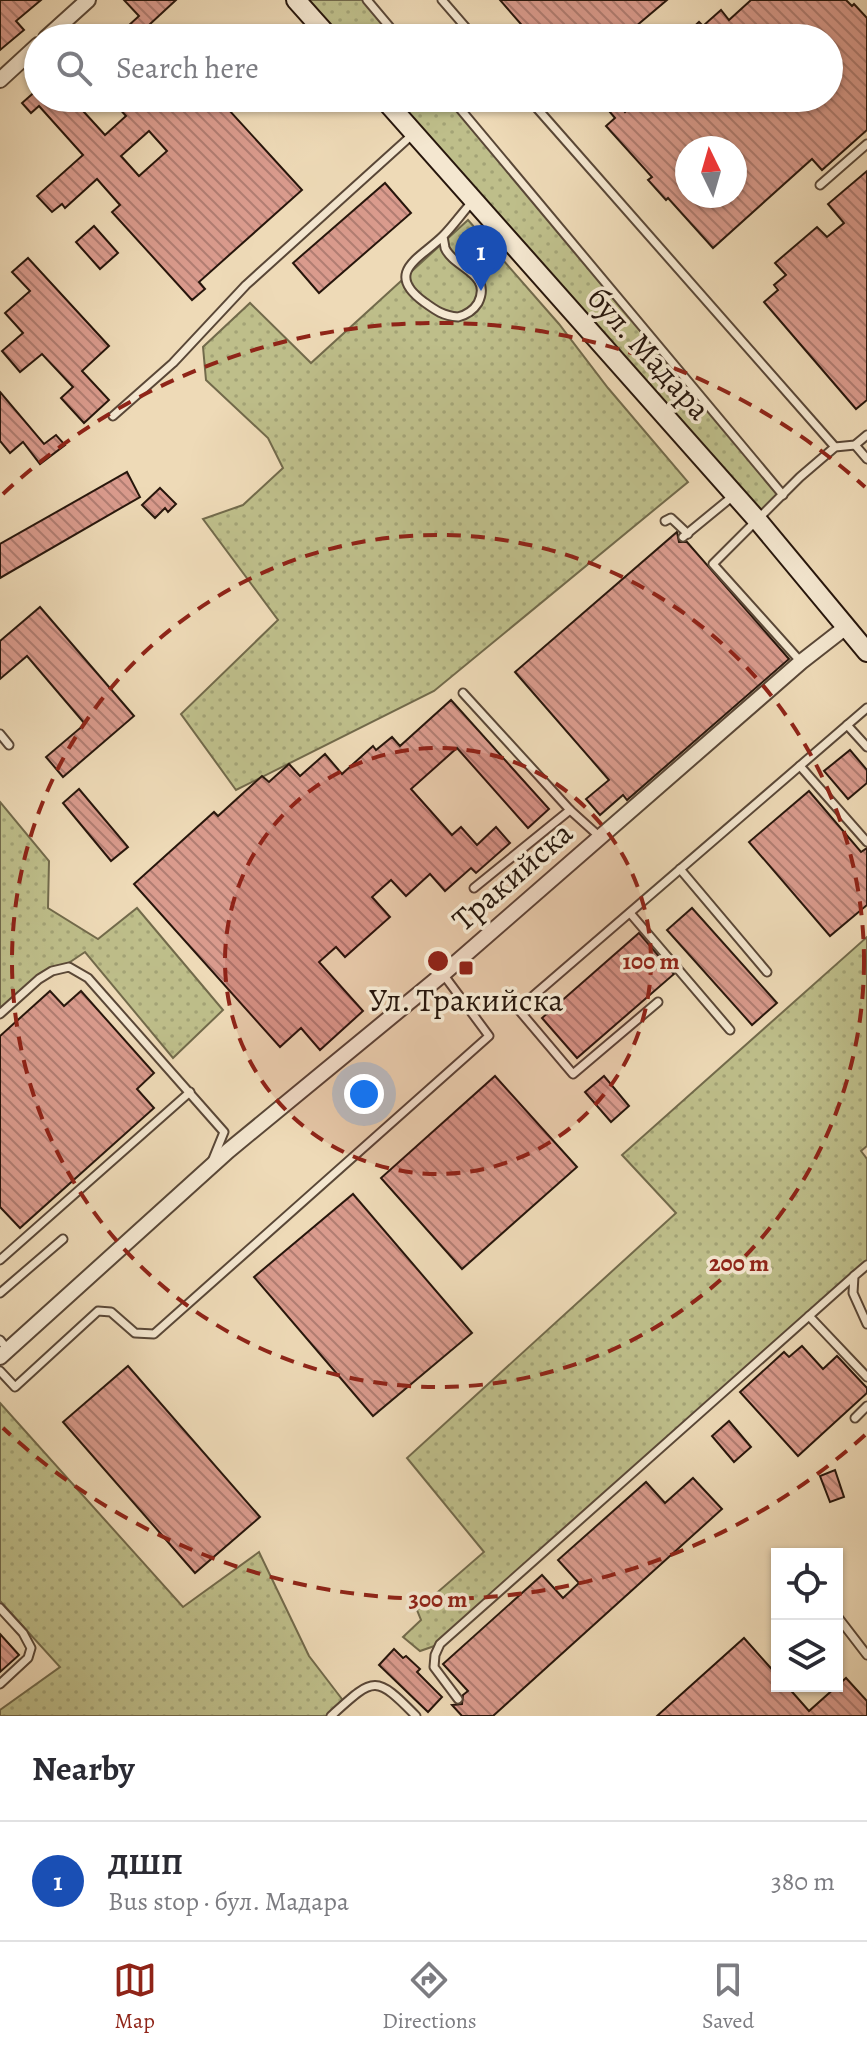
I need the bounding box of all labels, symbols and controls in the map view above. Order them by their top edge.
search box [24,24,843,112]
icon: search [52,46,96,90]
text: Search here [116,48,259,88]
north arrow [675,136,747,208]
pin: 1 [455,225,507,291]
street label: бул. Мадара [577,277,721,429]
street label: Тракийска [442,811,582,941]
text: 100 m [622,945,680,977]
centre of rings [424,947,452,975]
marker: Ул. Тракийска [457,959,475,977]
place label: Ул. Тракийска [369,978,564,1022]
your location [344,1074,384,1114]
text: 200 m [709,1247,769,1279]
map controls [771,1548,843,1692]
button: locate [771,1548,843,1620]
text: 300 m [409,1583,467,1615]
button: layers [771,1620,843,1692]
text: Nearby [32,1745,135,1792]
text: ДШП [108,1844,183,1884]
text: 1 [53,1864,63,1899]
text: 380 m [771,1864,835,1899]
text: Bus stop · бул. Мадара [108,1884,349,1919]
tab: Map [113,1958,157,2036]
tab: Directions [382,1958,477,2036]
tab: Saved [702,1958,754,2036]

